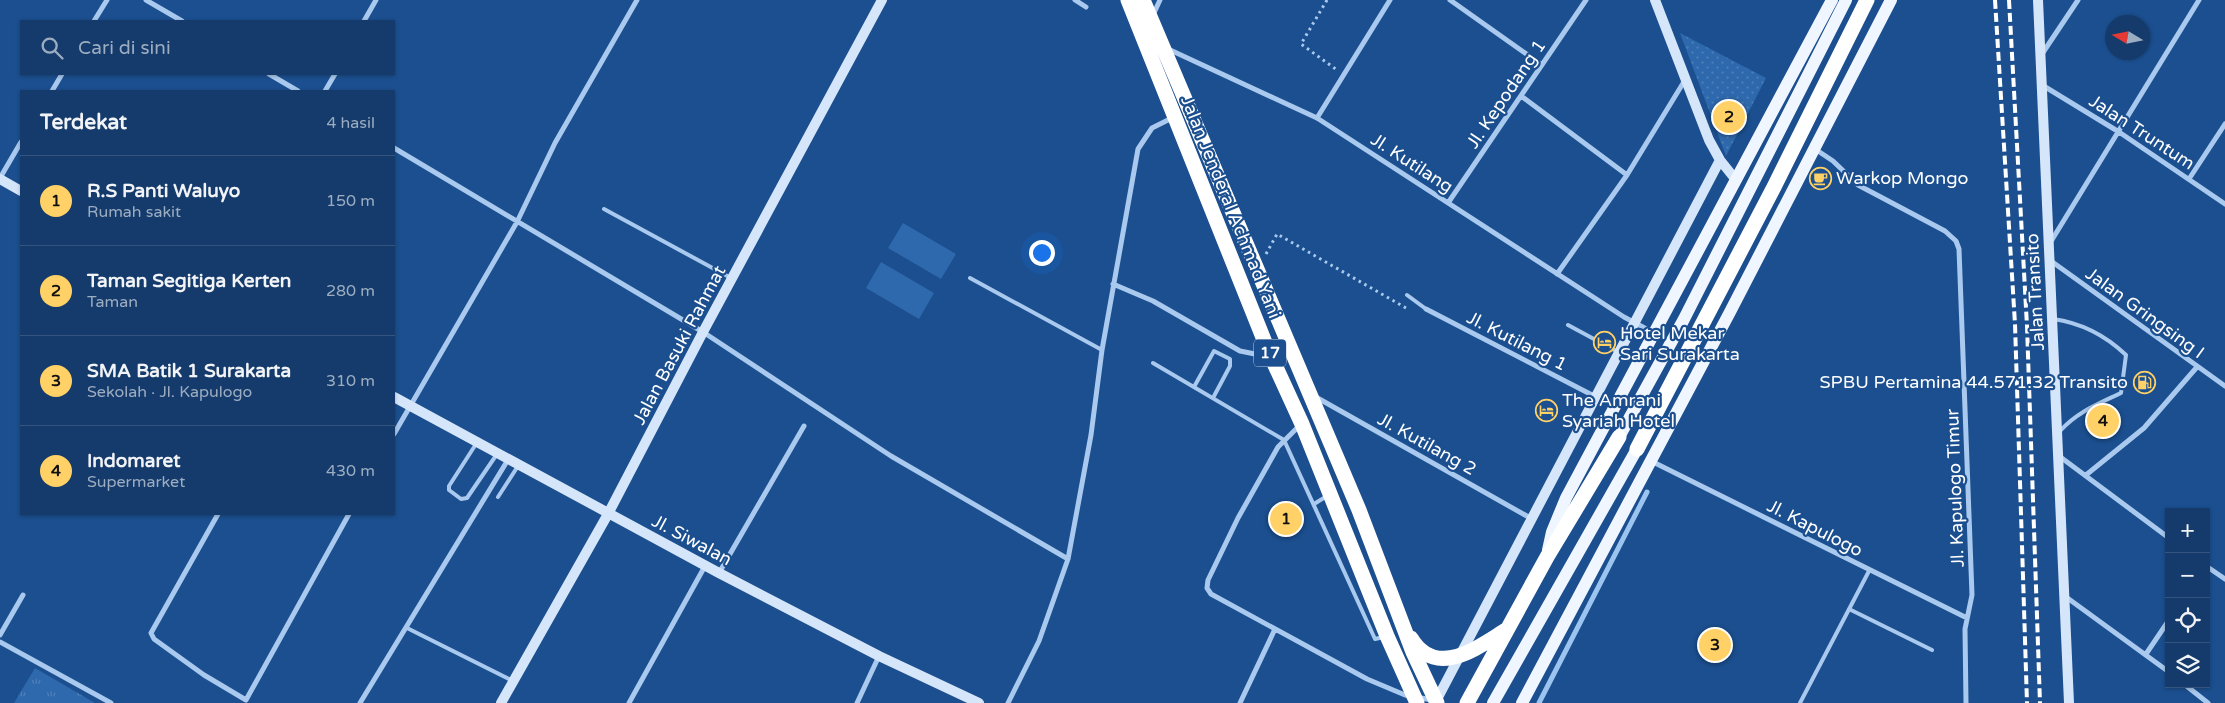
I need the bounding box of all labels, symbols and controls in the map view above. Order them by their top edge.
north arrow [2105,15,2150,60]
search box [20,20,395,75]
icon: search [38,34,66,62]
street label: Jl. Kepodang 1 [1461,35,1551,153]
text: Cari di sini [78,37,171,59]
street label: Jalan Truntum [2085,90,2199,174]
street label: Jalan Jenderal Achmad Yani [1176,93,1286,321]
pin: 2 [1713,98,1745,136]
text: Terdekat [40,110,127,135]
text: 4 hasil [326,113,375,133]
street label: Jl. Kutilang [1367,128,1457,198]
cafe icon: Warkop Mongo [1808,166,1832,190]
place label: Warkop Mongo [1836,167,1969,189]
text: R.S Panti Waluyo [87,180,240,202]
text: 1 [51,191,61,211]
text: 150 m [326,191,375,211]
text: Rumah sakit [87,202,181,222]
street label: Jalan Transito [2021,233,2049,351]
your location [1029,240,1055,266]
street label: Jalan Basuki Rahmat [628,262,730,428]
street label: Jalan Gringsing I [2081,263,2209,363]
text: Taman Segitiga Kerten [87,270,291,292]
text: 2 [51,281,61,301]
text: 280 m [326,281,375,301]
text: Taman [87,292,138,312]
street label: Jl. Kutilang 1 [1463,306,1571,376]
place label: Hotel Mekar Sari Surakarta [1620,322,1740,365]
hotel icon: Hotel Mekar Sari Surakarta [1592,331,1616,355]
road number: 17 [1254,339,1286,366]
text: SMA Batik 1 Surakarta [87,360,291,382]
fuel station icon: SPBU Pertamina 44.571.32 Transito [2132,370,2156,394]
text: 3 [51,371,61,391]
text: 310 m [326,371,375,391]
place label: SPBU Pertamina 44.571.32 Transito [1819,371,2128,393]
text: Sekolah · Jl. Kapulogo [87,382,252,402]
place label: The Amrani Syariah Hotel [1562,389,1675,432]
hotel icon: The Amrani Syariah Hotel [1534,398,1558,422]
pin: 4 [2087,402,2119,440]
street label: Jl. Kutilang 2 [1374,408,1480,480]
street label: Jl. Kapulogo Timur [1941,408,1969,568]
text: Indomaret [87,450,180,472]
text: 4 [51,461,61,481]
text: 430 m [326,461,375,481]
text: Supermarket [87,472,185,492]
street label: Jl. Kapulogo [1763,494,1867,562]
pin: 1 [1270,500,1302,538]
map controls [2165,508,2210,688]
button: + [2165,508,2210,553]
street label: Jl. Siwalan [648,510,736,570]
button: − [2165,553,2210,598]
button: locate [2165,598,2210,643]
pin: 3 [1699,626,1731,664]
button: layers [2165,643,2210,688]

